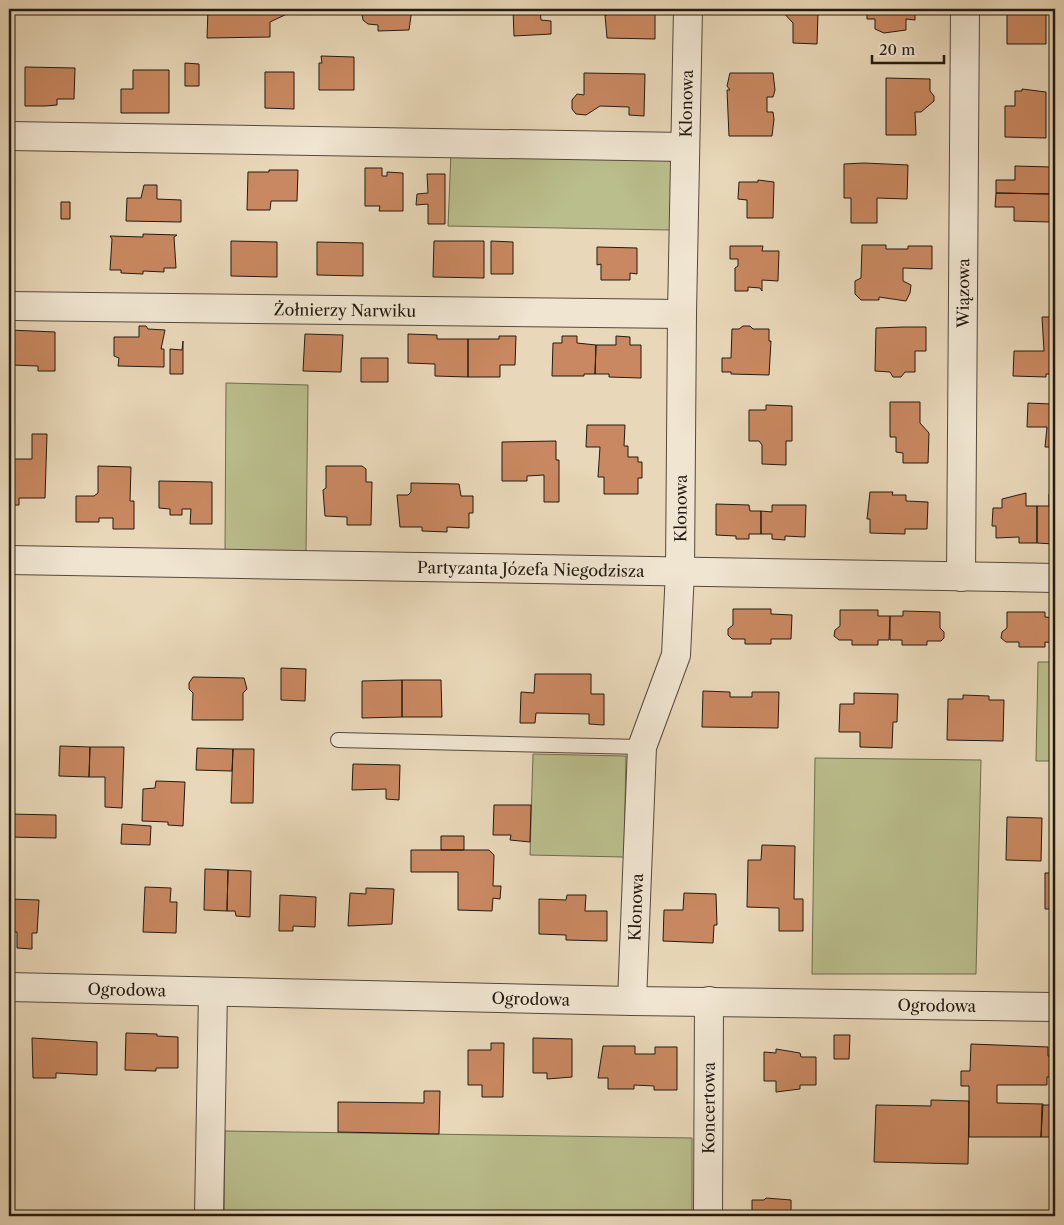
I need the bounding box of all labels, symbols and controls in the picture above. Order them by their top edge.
scale bar [872,32,944,64]
text: 20 m [879,40,915,59]
street label: Klonowa [675,69,697,137]
street label: Wiązowa [953,258,973,329]
street label: Żołnierzy Narwiku [274,299,416,321]
street label: Klonowa [670,474,691,542]
street label: Partyzanta Józefa Niegodzisza [417,557,645,581]
street label: Klonowa [624,872,647,941]
street label: Ogrodowa [88,979,167,1001]
street label: Ogrodowa [491,988,571,1010]
street label: Ogrodowa [897,995,977,1016]
street label: Koncertowa [698,1061,719,1154]

